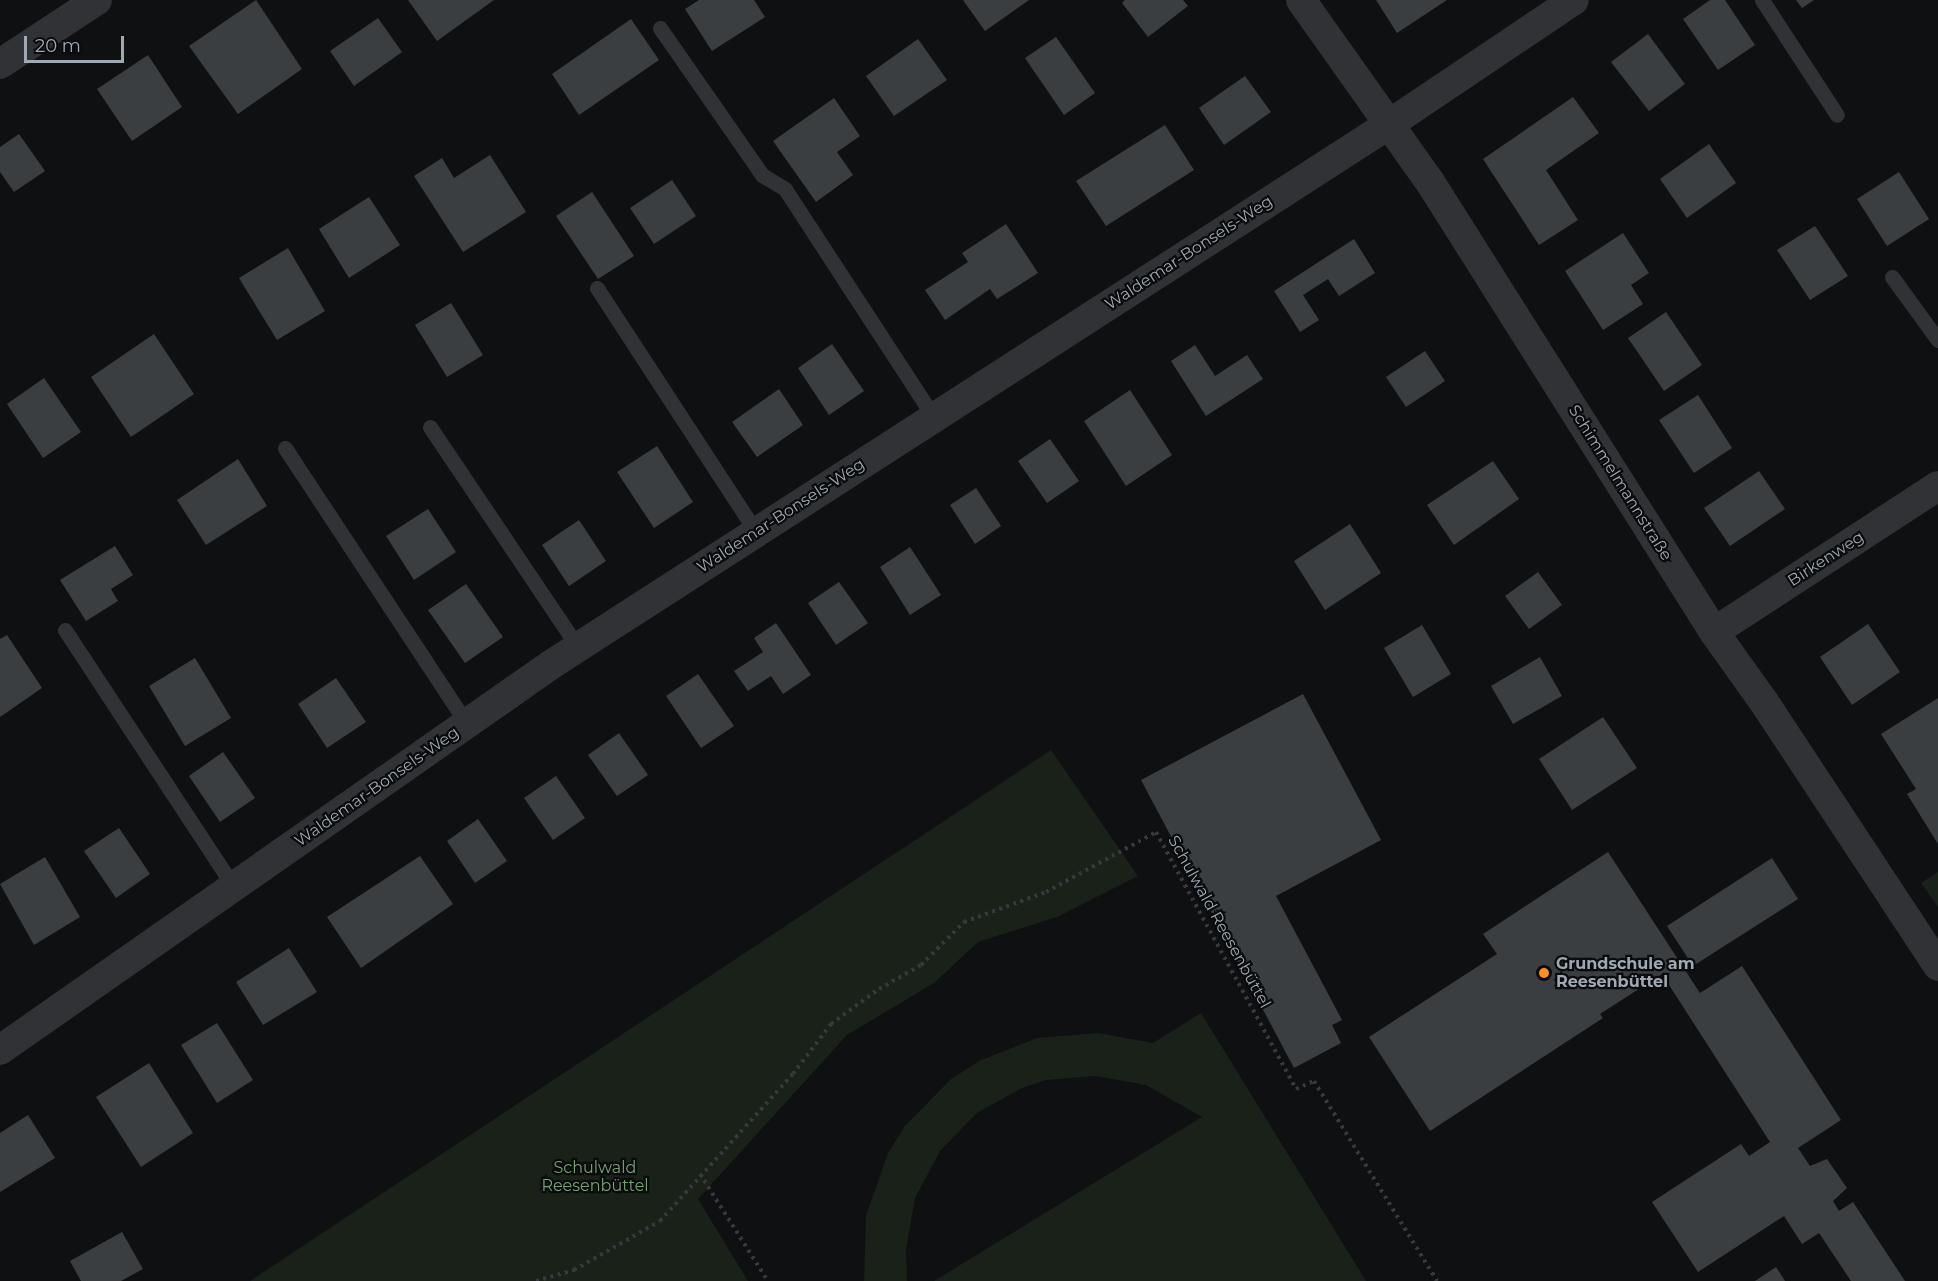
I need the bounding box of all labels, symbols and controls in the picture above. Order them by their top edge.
scale bar [27,24,128,62]
text: 20 m [35,35,81,57]
street label: Waldemar-Bonsels-Weg [1102,192,1276,314]
street label: Schimmelmannstraße [1564,402,1676,564]
street label: Waldemar-Bonsels-Weg [694,455,868,577]
street label: Birkenweg [1784,527,1868,591]
street label: Waldemar-Bonsels-Weg [291,723,463,851]
street label: Schulwald Reesenbüttel [1163,832,1275,1012]
place label: Grundschule am Reesenbüttel [1556,954,1694,992]
marker: Grundschule am Reesenbüttel [1537,966,1551,980]
park label: Schulwald Reesenbüttel [541,1158,649,1196]

